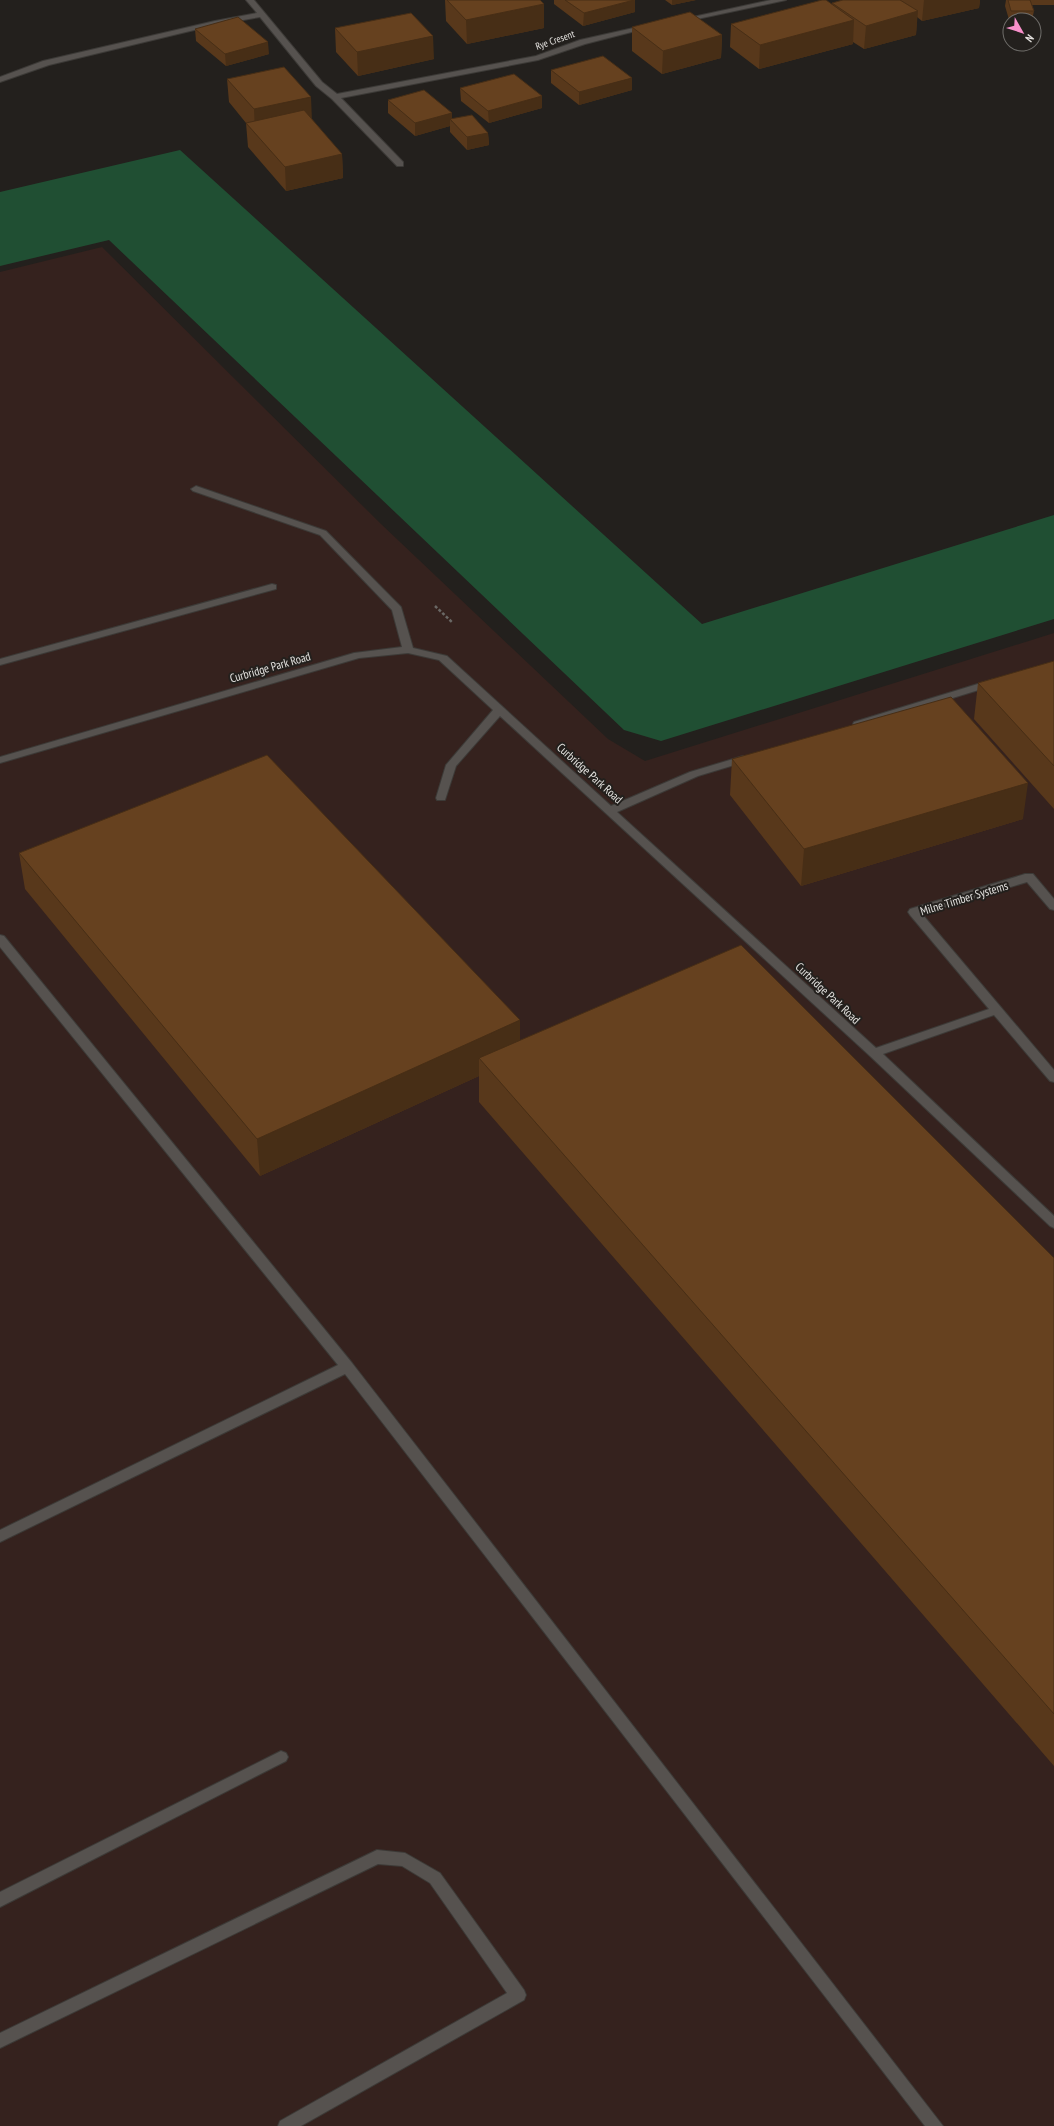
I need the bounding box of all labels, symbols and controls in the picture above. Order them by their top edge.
north arrow [1002,12,1042,52]
street label: Rye Cresent [534,27,577,53]
text: N [1022,32,1037,45]
street label: Curbridge Park Road [228,648,312,686]
street label: Curbridge Park Road [554,740,626,806]
street label: Milne Timber Systems [918,878,1010,918]
street label: Curbridge Park Road [792,959,864,1027]

